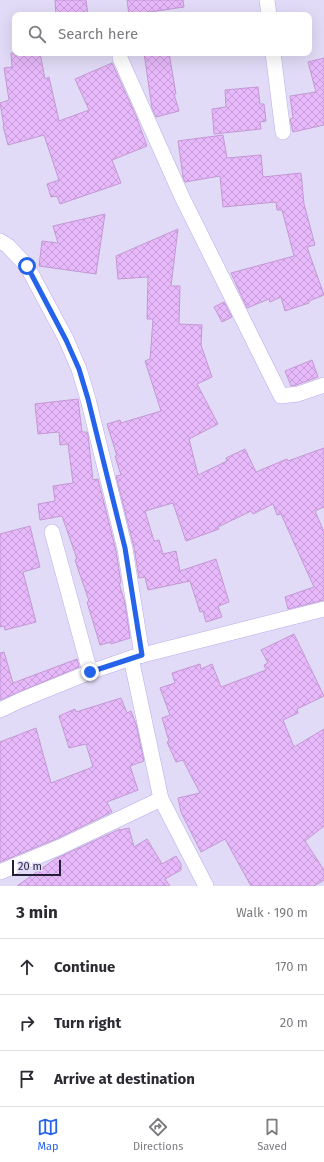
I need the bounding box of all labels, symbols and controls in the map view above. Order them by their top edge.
search box [12,12,312,56]
icon: search [26,23,48,45]
text: Search here [58,25,138,43]
route start [18,257,36,275]
route end [81,663,99,681]
scale bar [12,858,61,877]
text: 20 m [18,860,42,873]
text: 3 min [16,902,58,923]
text: Walk · 190 m [236,905,308,920]
icon: ahead [16,956,38,978]
text: Continue [54,958,115,976]
text: 170 m [275,959,308,974]
icon: right [16,1012,38,1034]
text: Turn right [54,1014,121,1032]
text: 20 m [280,1015,308,1030]
icon: arrive [16,1068,38,1090]
text: Arrive at destination [54,1070,195,1088]
tab: Map [37,1116,59,1153]
tab: Directions [133,1116,183,1153]
tab: Saved [257,1116,287,1153]

